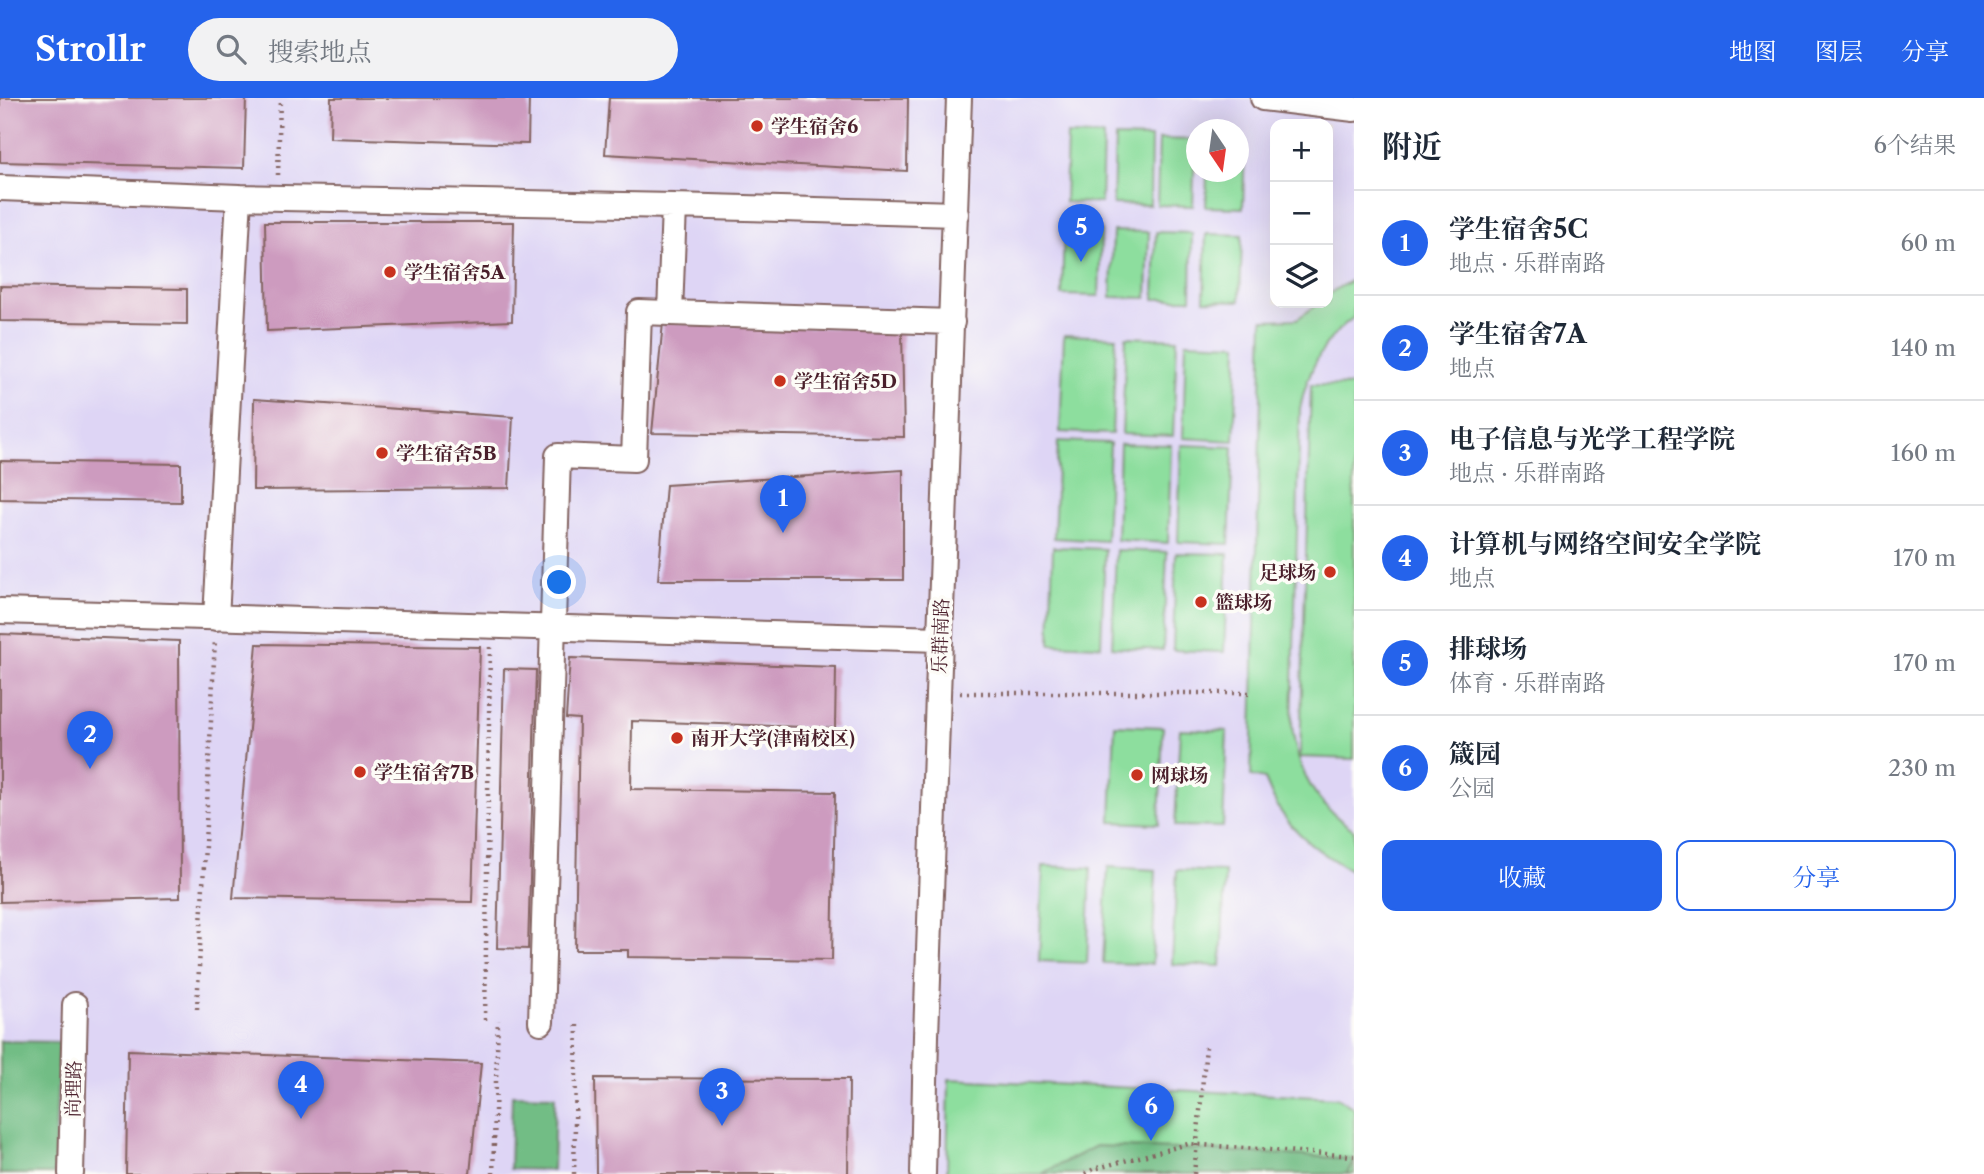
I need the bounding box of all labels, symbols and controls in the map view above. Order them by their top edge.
search box [188,18,678,81]
text: Strollr [35,29,146,70]
icon: search [212,30,250,68]
text: 搜索地点 [268,36,372,68]
text: 地图 [1729,37,1777,66]
text: 图层 [1815,37,1863,66]
text: 分享 [1901,37,1949,66]
place label: 学生宿舍6 [771,115,858,138]
marker: 学生宿舍6 [749,118,765,134]
north arrow [1186,119,1249,182]
map controls [1270,119,1333,308]
button: + [1270,119,1333,182]
text: 附近 [1382,128,1442,165]
text: 6个结果 [1874,131,1956,159]
button: − [1270,182,1333,245]
pin: 5 [1058,204,1104,262]
text: 学生宿舍5C [1449,213,1588,245]
text: 1 [1400,229,1410,257]
text: 60 m [1900,229,1956,257]
button: layers [1270,245,1333,308]
text: 地点 · 乐群南路 [1449,249,1606,277]
place label: 学生宿舍5A [404,261,506,284]
marker: 学生宿舍5A [382,264,398,280]
text: 学生宿舍7A [1449,318,1587,350]
text: 2 [1398,334,1412,362]
text: 140 m [1891,334,1956,362]
text: 地点 [1449,354,1495,382]
place label: 学生宿舍5D [794,370,897,393]
marker: 学生宿舍5D [772,373,788,389]
text: 电子信息与光学工程学院 [1449,423,1735,455]
text: 3 [1399,439,1412,467]
text: 160 m [1891,439,1956,467]
place label: 学生宿舍5B [396,442,497,465]
marker: 学生宿舍5B [374,445,390,461]
text: 地点 · 乐群南路 [1449,459,1606,487]
pin: 1 [760,475,806,533]
text: 计算机与网络空间安全学院 [1449,528,1761,560]
text: 4 [1398,544,1412,572]
text: 170 m [1893,544,1956,572]
place label: 足球场 [1259,561,1316,584]
marker: 足球场 [1322,564,1338,580]
text: 地点 [1449,564,1495,592]
your location [542,565,576,599]
place label: 篮球场 [1215,591,1272,614]
marker: 篮球场 [1193,594,1209,610]
street label: 乐群南路 [928,598,953,674]
text: 排球场 [1449,633,1527,665]
text: 5 [1399,649,1411,677]
text: 170 m [1893,649,1956,677]
text: 体育 · 乐群南路 [1449,669,1606,697]
pin: 2 [67,711,113,769]
place label: 南开大学(津南校区) [691,727,855,750]
marker: 南开大学(津南校区) [669,730,685,746]
text: 箴园 [1449,738,1501,770]
text: 6 [1398,754,1412,782]
text: 230 m [1888,754,1956,782]
place label: 学生宿舍7B [374,761,474,784]
marker: 学生宿舍7B [352,764,368,780]
place label: 网球场 [1151,764,1208,787]
marker: 网球场 [1129,767,1145,783]
text: 公园 [1449,774,1495,802]
button: 收藏 [1382,840,1662,911]
button: 分享 [1676,840,1956,911]
street label: 尚理路 [62,1060,85,1118]
pin: 4 [278,1061,324,1119]
pin: 3 [699,1068,745,1126]
pin: 6 [1128,1083,1174,1141]

